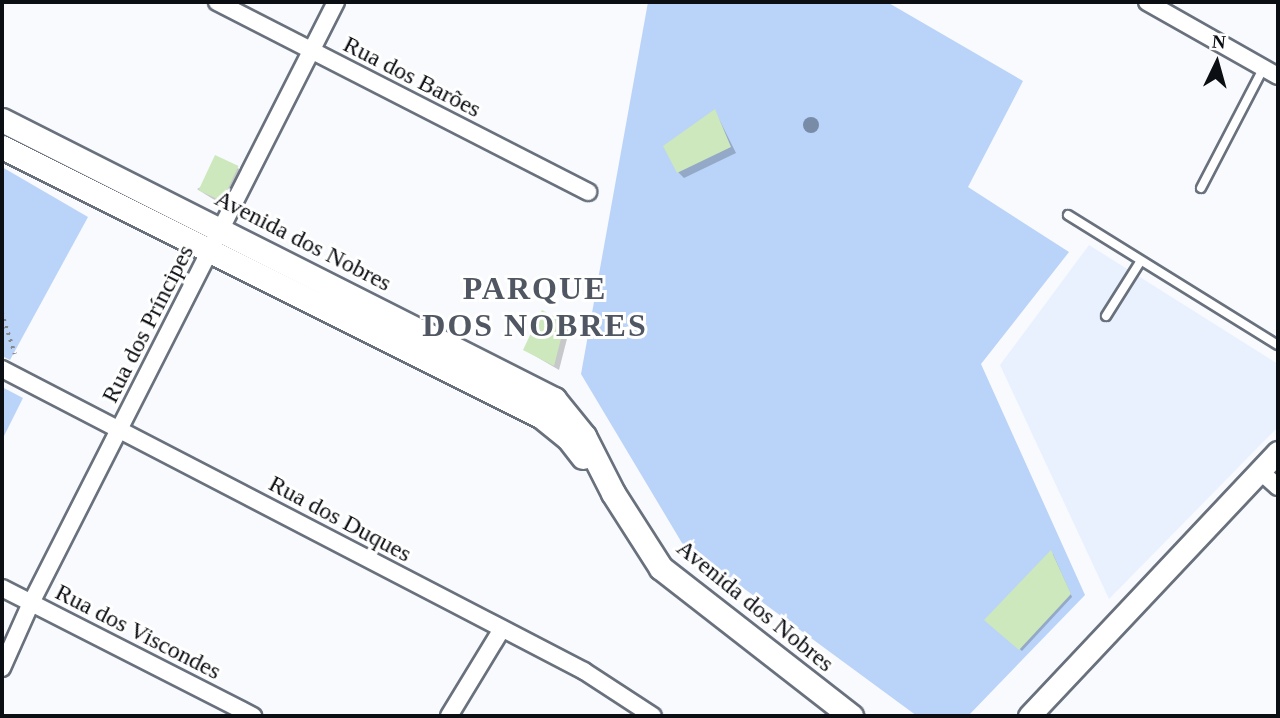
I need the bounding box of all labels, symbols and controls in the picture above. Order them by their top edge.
north arrow [1182,28,1252,98]
street label: Rua dos Barões [338,30,486,124]
text: N [1211,31,1227,53]
street label: Avenida dos Nobres [210,184,396,298]
street label: Rua dos Príncipes [96,240,200,408]
district label: PARQUE DOS NOBRES [424,270,646,345]
street label: Rua dos Duques [264,469,416,569]
street label: Avenida dos Nobres [670,534,840,678]
street label: Rua dos Viscondes [50,578,226,686]

